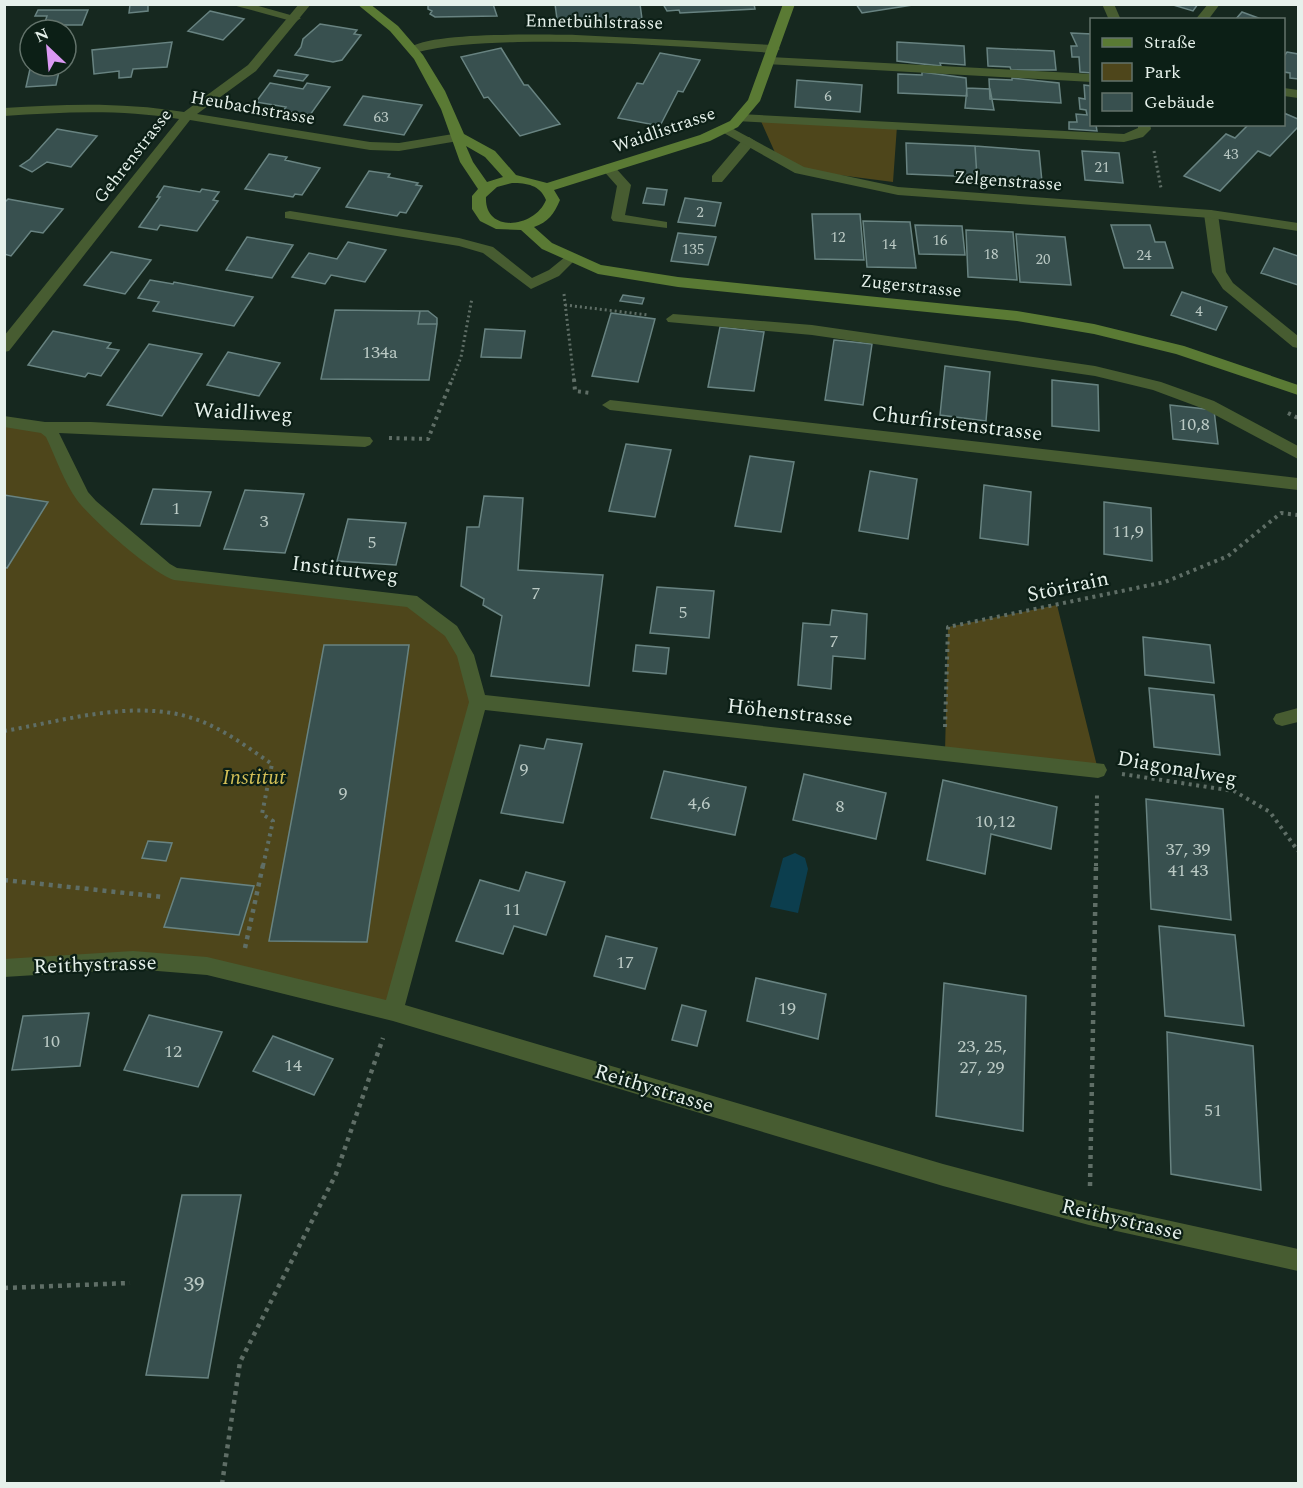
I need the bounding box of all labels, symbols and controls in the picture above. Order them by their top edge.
street label: Ennetbühlstrasse [525,7,663,37]
north arrow [18,18,78,78]
legend [1090,18,1285,126]
text: N [31,22,53,49]
text: Straße [1144,29,1196,56]
text: Park [1144,59,1181,86]
street label: Heubachstrasse [189,84,317,132]
house number: 6 [824,85,832,108]
text: Gebäude [1144,89,1214,116]
street label: Waidlistrasse [609,100,719,160]
street label: Gehrenstrasse [87,103,179,209]
house number: 63 [373,106,389,129]
house number: 43 [1223,143,1239,166]
house number: 21 [1094,156,1110,179]
street label: Zelgenstrasse [953,164,1063,198]
house number: 2 [696,201,704,224]
house number: 12 [830,226,846,249]
house number: 16 [932,229,948,252]
house number: 14 [881,233,897,256]
house number: 135 [682,238,704,261]
house number: 18 [983,243,999,266]
house number: 24 [1136,244,1152,267]
house number: 20 [1035,248,1051,271]
street label: Zugerstrasse [859,267,963,305]
house number: 4 [1195,300,1203,323]
house number: 134a [362,339,398,366]
street label: Waidliweg [193,394,293,432]
street label: Churfirstenstrasse [870,398,1044,450]
house number: 10,8 [1178,411,1210,438]
house number: 1 [172,495,181,522]
house number: 3 [260,508,269,535]
house number: 11,9 [1112,518,1144,545]
house number: 5 [368,529,377,556]
street label: Institutweg [290,548,400,592]
street label: Störirain [1024,563,1112,611]
house number: 7 [532,580,541,607]
house number: 5 [679,599,688,626]
house number: 7 [830,628,839,655]
street label: Höhenstrasse [725,690,855,736]
street label: Diagonalweg [1114,743,1240,795]
house number: 9 [520,756,529,783]
park label: Institut [222,762,286,794]
house number: 9 [339,780,348,807]
house number: 4,6 [688,790,710,817]
house number: 8 [836,793,845,820]
house number: 10,12 [975,808,1015,835]
house number: 37, 39 41 43 [1166,836,1211,884]
house number: 11 [503,896,521,923]
street label: Reithystrasse [33,947,157,983]
house number: 17 [616,949,634,976]
house number: 19 [778,995,796,1022]
house number: 10 [42,1028,60,1055]
house number: 23, 25, 27, 29 [957,1033,1007,1081]
house number: 12 [164,1038,182,1065]
house number: 14 [284,1052,302,1079]
street label: Reithystrasse [590,1056,718,1122]
house number: 51 [1204,1097,1222,1124]
street label: Reithystrasse [1058,1191,1186,1249]
house number: 39 [184,1269,205,1301]

